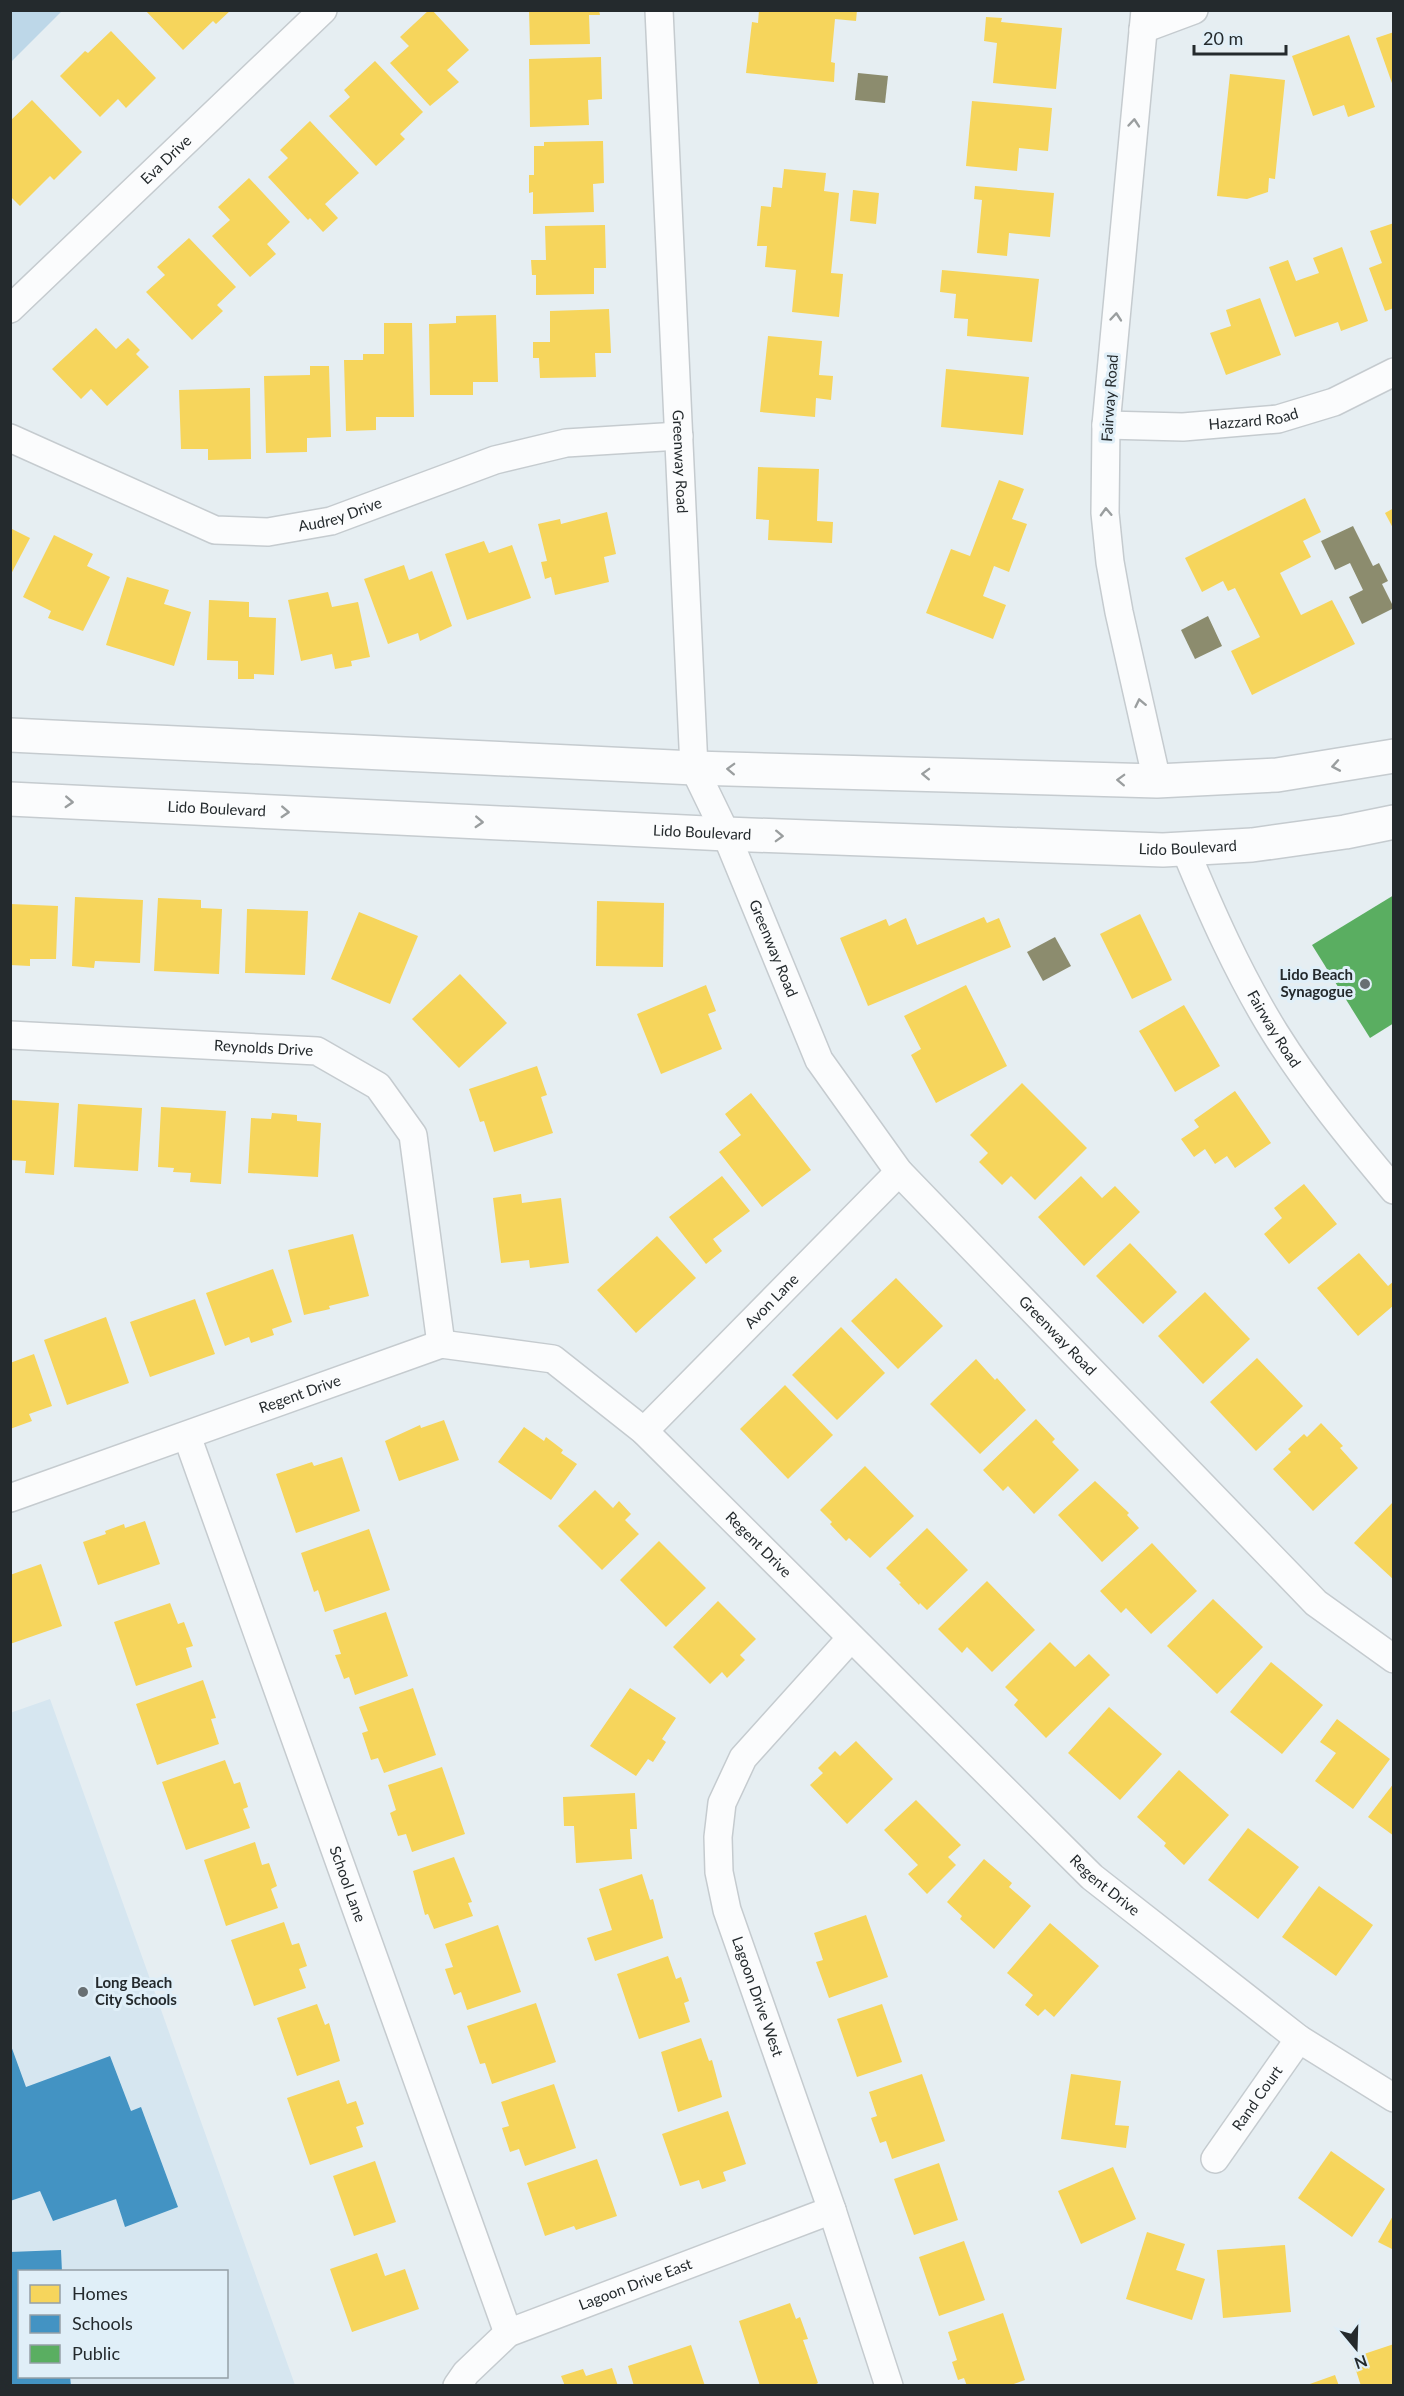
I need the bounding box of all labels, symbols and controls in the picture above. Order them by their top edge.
scale bar [1194,18,1286,56]
text: 20 m [1203,27,1243,49]
one-way arrow [1127,118,1140,128]
street label: Eva Drive [137,131,195,187]
one-way arrow [1109,313,1122,322]
street label: Fairway Road [1097,354,1121,442]
street label: Hazzard Road [1208,403,1300,433]
street label: Greenway Road [669,409,692,514]
street label: Audrey Drive [297,493,384,535]
one-way arrow [1099,507,1112,516]
one-way arrow [1134,699,1147,709]
one-way arrow [1331,759,1341,772]
one-way arrow [726,762,735,775]
one-way arrow [921,768,930,781]
one-way arrow [1116,774,1125,786]
one-way arrow [64,795,73,808]
street label: Lido Boulevard [167,797,266,820]
one-way arrow [280,806,289,819]
one-way arrow [475,815,484,828]
street label: Lido Boulevard [653,820,752,843]
one-way arrow [775,829,784,842]
street label: Lido Boulevard [1138,836,1237,858]
street label: Greenway Road [746,897,802,1000]
place label: Lido Beach Synagogue [1280,965,1353,1000]
marker: Lido Beach Synagogue [1358,977,1372,991]
street label: Fairway Road [1244,987,1305,1071]
street label: Reynolds Drive [214,1036,314,1059]
street label: Avon Lane [740,1270,802,1332]
street label: Greenway Road [1016,1292,1101,1379]
street label: Regent Drive [256,1370,343,1416]
street label: Regent Drive [722,1507,796,1581]
street label: School Lane [326,1843,370,1924]
street label: Regent Drive [1067,1850,1144,1919]
street label: Lagoon Drive West [729,1934,788,2059]
place label: Long Beach City Schools [95,1973,177,2008]
marker: Long Beach City Schools [76,1985,90,1999]
street label: Rand Court [1228,2061,1286,2134]
street label: Lagoon Drive East [576,2254,695,2313]
legend [18,2270,228,2378]
text: Homes [72,2282,128,2304]
text: Schools [72,2312,133,2334]
north arrow [1326,2318,1386,2378]
text: Public [72,2342,120,2364]
text: N [1352,2352,1370,2374]

